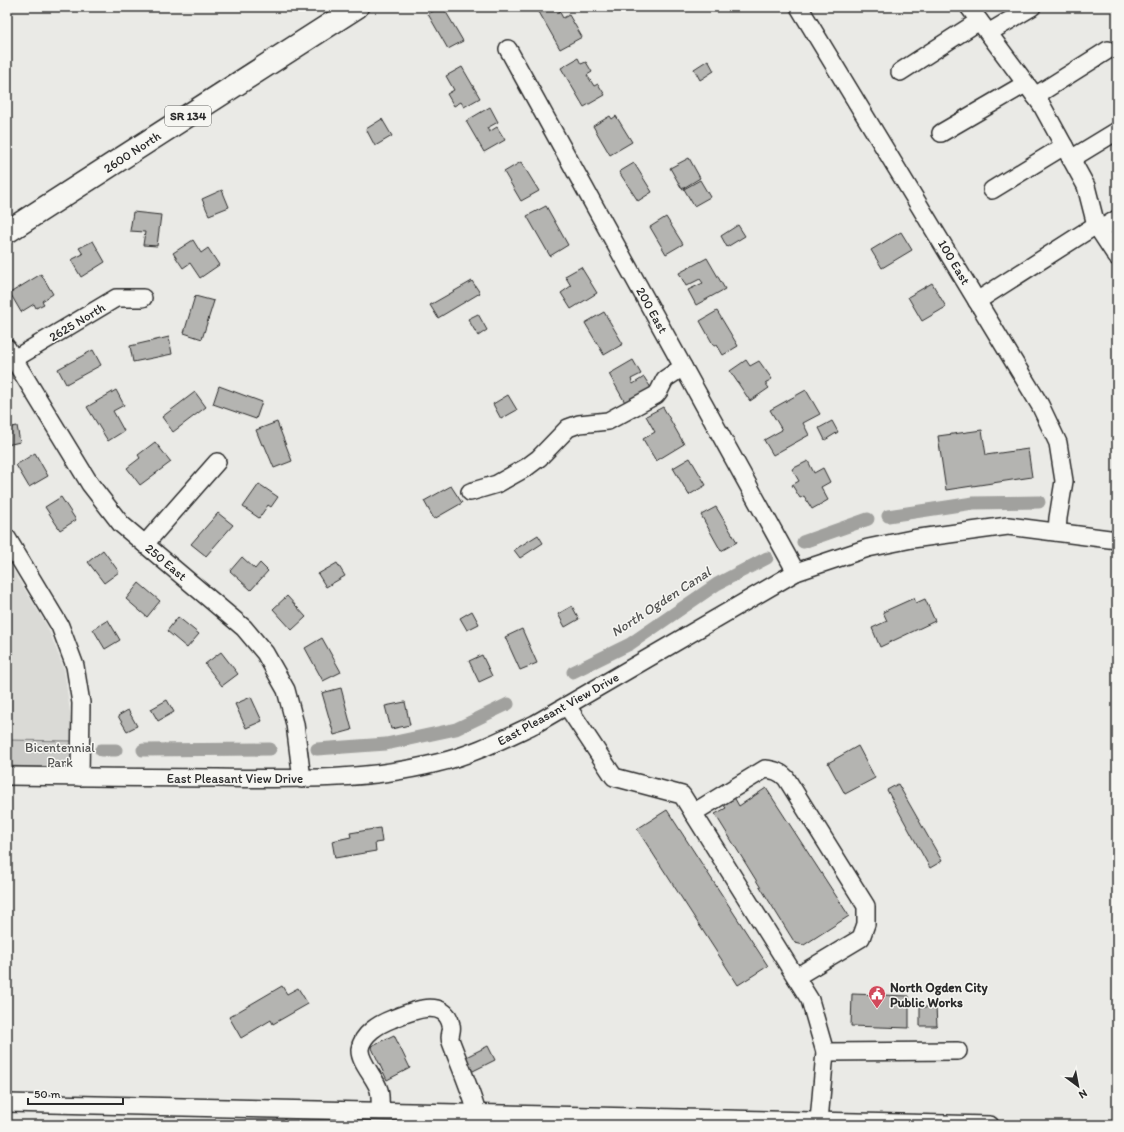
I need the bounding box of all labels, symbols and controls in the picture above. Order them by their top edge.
road number: SR 134 [165,106,211,126]
street label: 2600 North [101,128,163,176]
street label: 100 East [935,237,973,287]
street label: 200 East [633,284,671,336]
street label: 2625 North [46,299,108,345]
street label: 250 East [142,540,190,584]
water label: North Ogden Canal [608,563,715,641]
street label: East Pleasant View Drive [495,669,621,749]
park label: Bicentennial Park [25,740,95,770]
street label: East Pleasant View Drive [167,771,303,786]
place label: North Ogden City Public Works [890,980,988,1010]
public building icon: North Ogden City Public Works [867,984,887,1009]
north arrow [1058,1066,1098,1106]
scale bar [28,1080,123,1106]
text: 50 m [34,1087,60,1101]
text: N [1076,1087,1090,1102]

